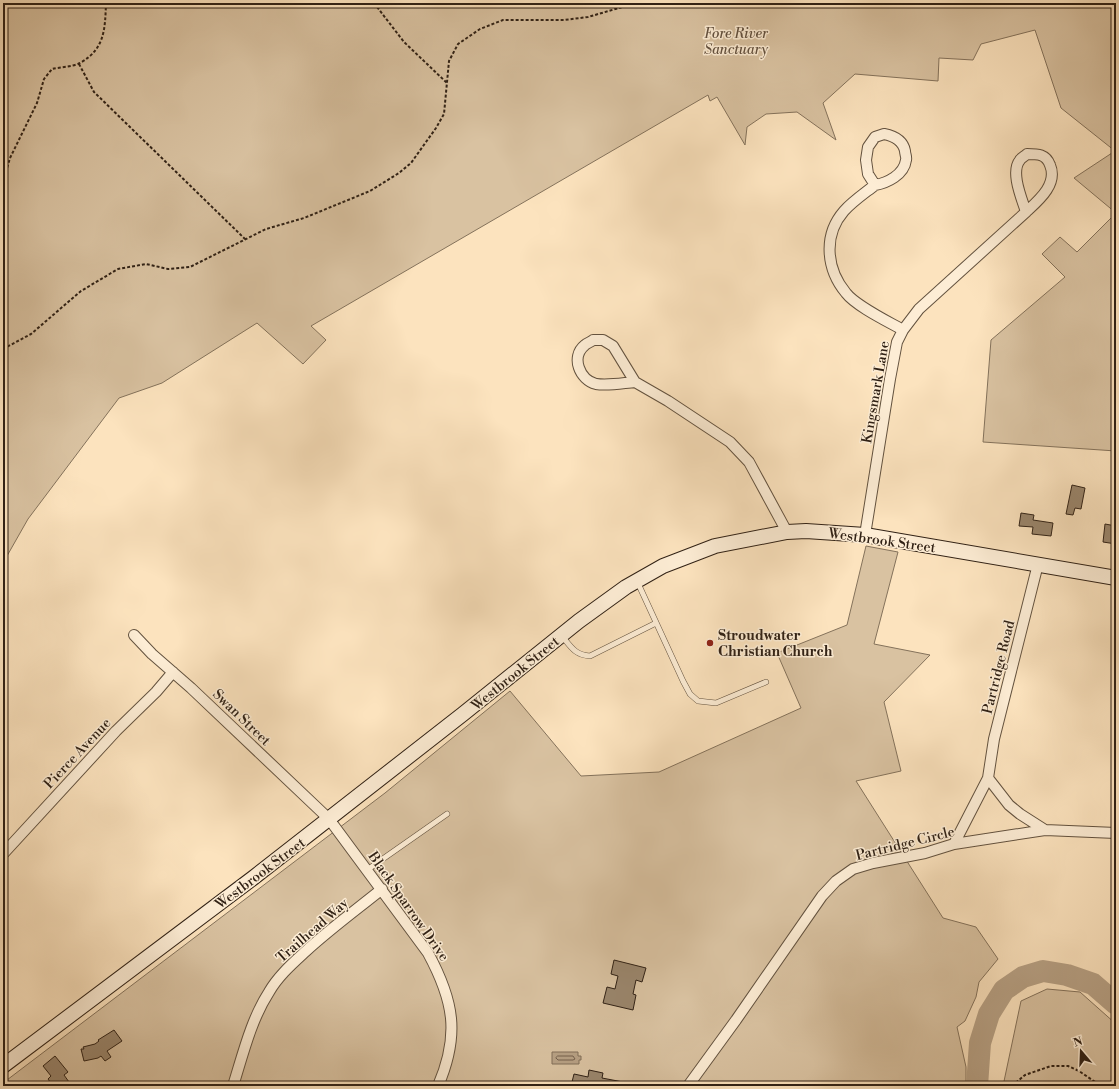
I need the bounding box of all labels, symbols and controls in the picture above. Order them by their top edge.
park label: Fore River Sanctuary [704,25,769,59]
street label: Kingsmark Lane [858,340,894,445]
street label: Westbrook Street [826,524,937,557]
street label: Partridge Road [979,619,1019,716]
place label: Stroudwater Christian Church [718,627,833,661]
street label: Westbrook Street [467,633,563,715]
marker: Stroudwater Christian Church [705,638,715,648]
street label: Swan Street [208,686,274,750]
street label: Pierce Avenue [40,715,115,793]
street label: Partridge Circle [854,823,957,865]
street label: Westbrook Street [211,834,309,914]
street label: Black Sparrow Drive [363,848,453,965]
street label: Trailhead Way [273,894,353,967]
north arrow [1061,1031,1101,1071]
text: N [1072,1034,1085,1051]

